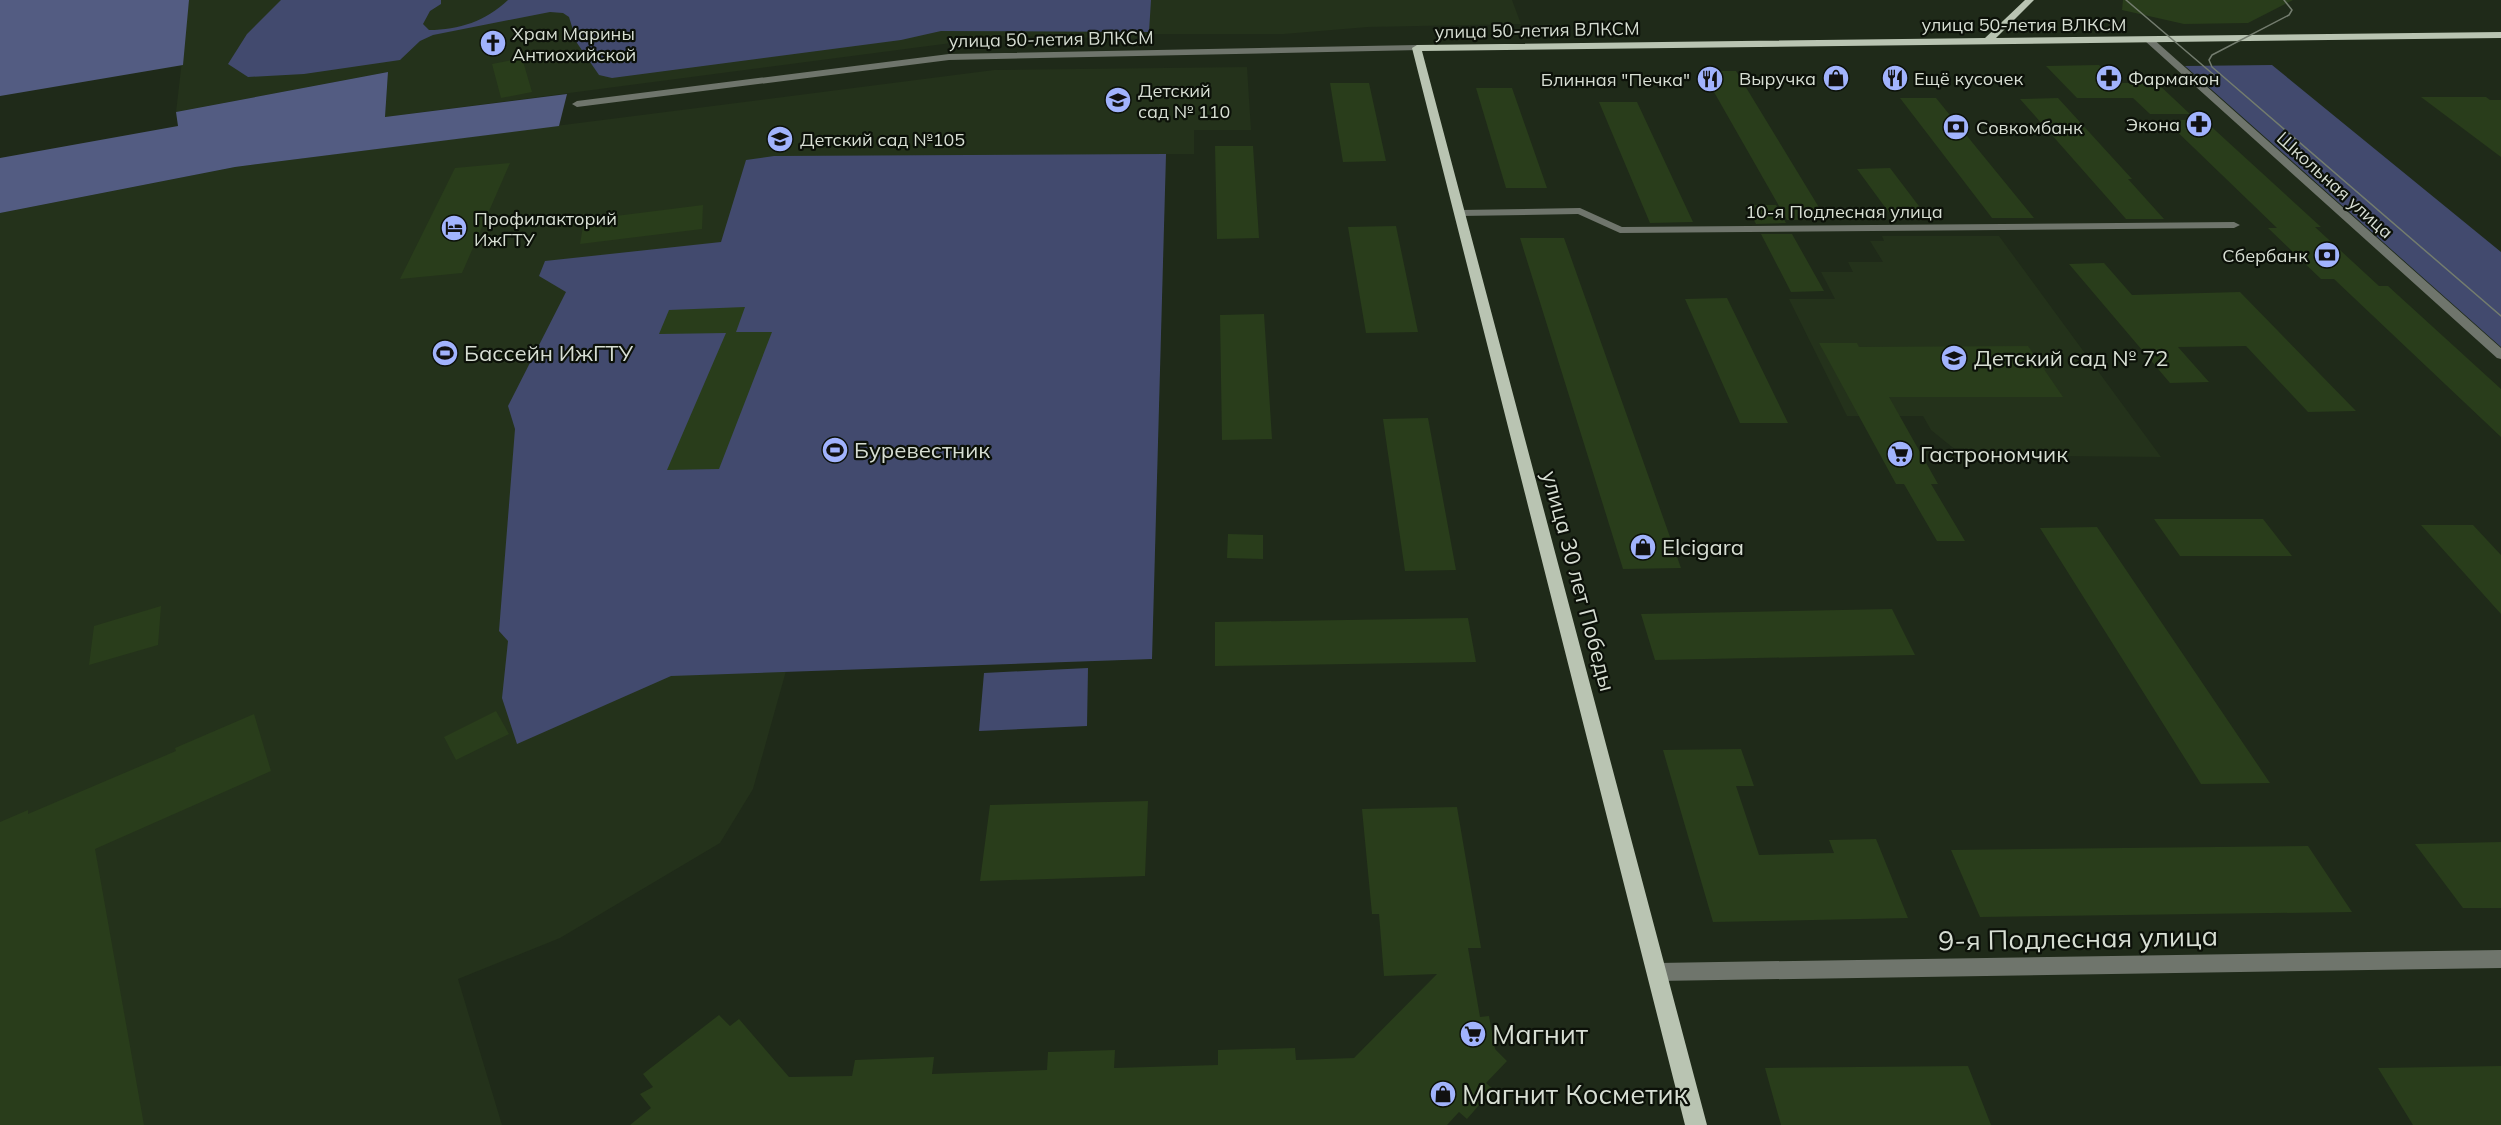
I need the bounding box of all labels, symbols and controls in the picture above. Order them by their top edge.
street label: улица 50-летия ВЛКСМ [1922,13,2127,36]
street label: улица 50-летия ВЛКСМ [1434,17,1640,43]
place label: Храм Марины Антиохийской [512,22,636,66]
street label: улица 50-летия ВЛКСМ [948,26,1154,52]
church icon: Храм Марины Антиохийской [478,28,508,58]
shop icon: Выручка [1821,63,1851,93]
restaurant icon: Ещё кусочек [1880,63,1910,93]
pharmacy icon: Фармакон [2094,63,2124,93]
restaurant icon: Блинная "Печка" [1695,64,1725,94]
place label: Выручка [1739,67,1816,90]
place label: Ещё кусочек [1914,67,2023,90]
place label: Фармакон [2128,67,2220,90]
place label: Блинная "Печка" [1541,68,1690,91]
place label: Детский сад № 110 [1138,79,1230,123]
school or university icon: Детский сад № 110 [1103,85,1133,115]
pharmacy icon: Экона [2184,109,2214,139]
bank icon: Совкомбанк [1941,112,1971,142]
place label: Экона [2126,113,2180,136]
place label: Совкомбанк [1976,116,2083,139]
school or university icon: Детский сад №105 [765,124,795,154]
street label: Школьная улица [2272,127,2398,243]
place label: Детский сад №105 [800,128,965,151]
street label: 10-я Подлесная улица [1745,200,1943,223]
place label: Профилакторий ИжГТУ [474,207,617,251]
hotel icon: Профилакторий ИжГТУ [439,213,469,243]
bank icon: Сбербанк [2312,240,2342,270]
place label: Сбербанк [2222,244,2308,267]
sports icon: Бассейн ИжГТУ [430,338,460,368]
place label: Бассейн ИжГТУ [464,339,633,367]
school or university icon: Детский сад № 72 [1939,343,1969,373]
place label: Детский сад № 72 [1974,344,2168,372]
sports icon: Буревестник [820,435,850,465]
place label: Буревестник [854,436,990,464]
supermarket icon: Гастрономчик [1885,439,1915,469]
place label: Гастрономчик [1920,440,2068,468]
street label: улица 30 лет Победы [1536,468,1622,694]
shop icon: Elcigara [1628,532,1658,562]
place label: Elcigara [1662,533,1744,561]
street label: 9-я Подлесная улица [1938,919,2218,957]
place label: Магнит [1492,1017,1589,1051]
supermarket icon: Магнит [1458,1019,1488,1049]
place label: Магнит Косметик [1462,1077,1689,1111]
shop icon: Магнит Косметик [1428,1079,1458,1109]

